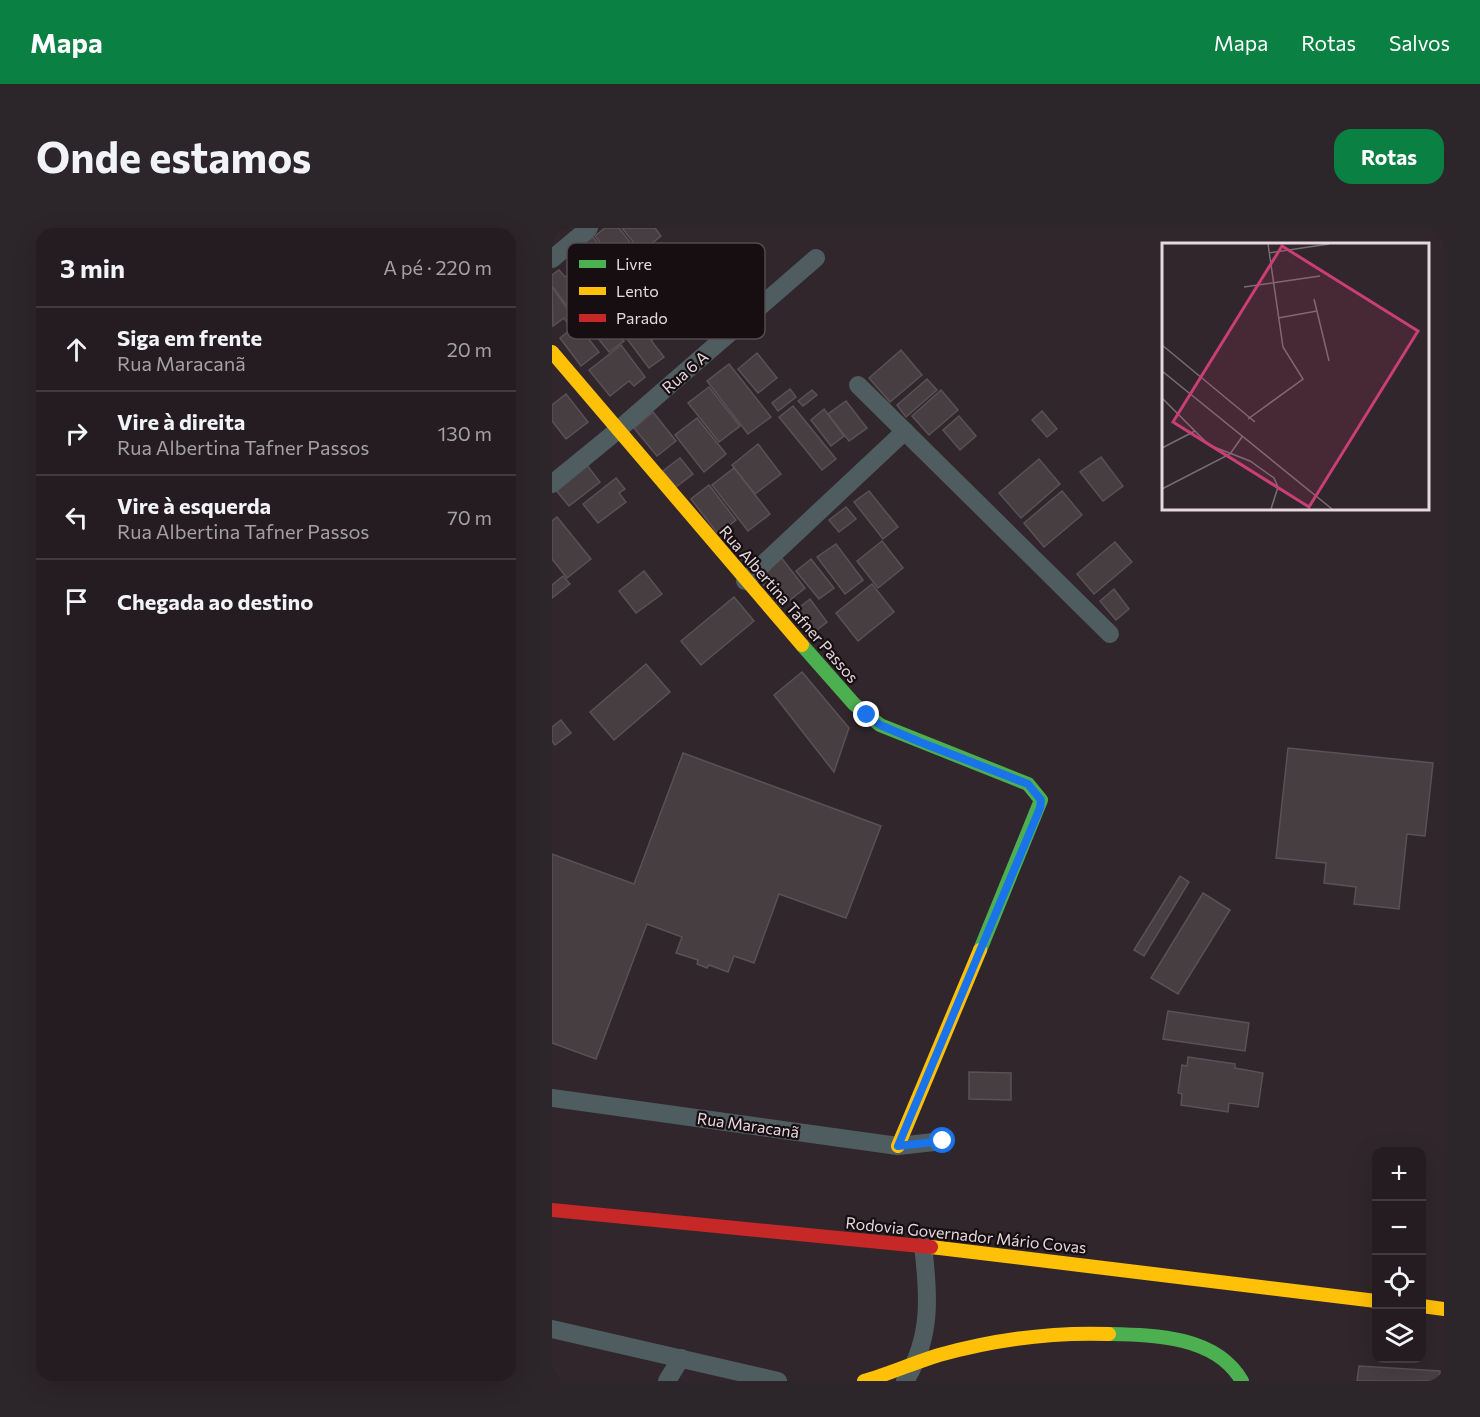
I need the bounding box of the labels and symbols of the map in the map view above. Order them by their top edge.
legend [567,243,765,339]
inset map [1162,243,1429,510]
text: Livre [616,254,652,273]
text: Lento [616,281,659,300]
text: Parado [616,308,668,327]
street label: Rua 6 A [658,346,712,397]
street label: Rua Albertina Tafner Passos [716,521,863,686]
route end [853,701,879,727]
street label: Rua Maracanã [696,1108,800,1141]
route start [929,1127,955,1153]
street label: Rodovia Governador Mário Covas [845,1212,1087,1257]

